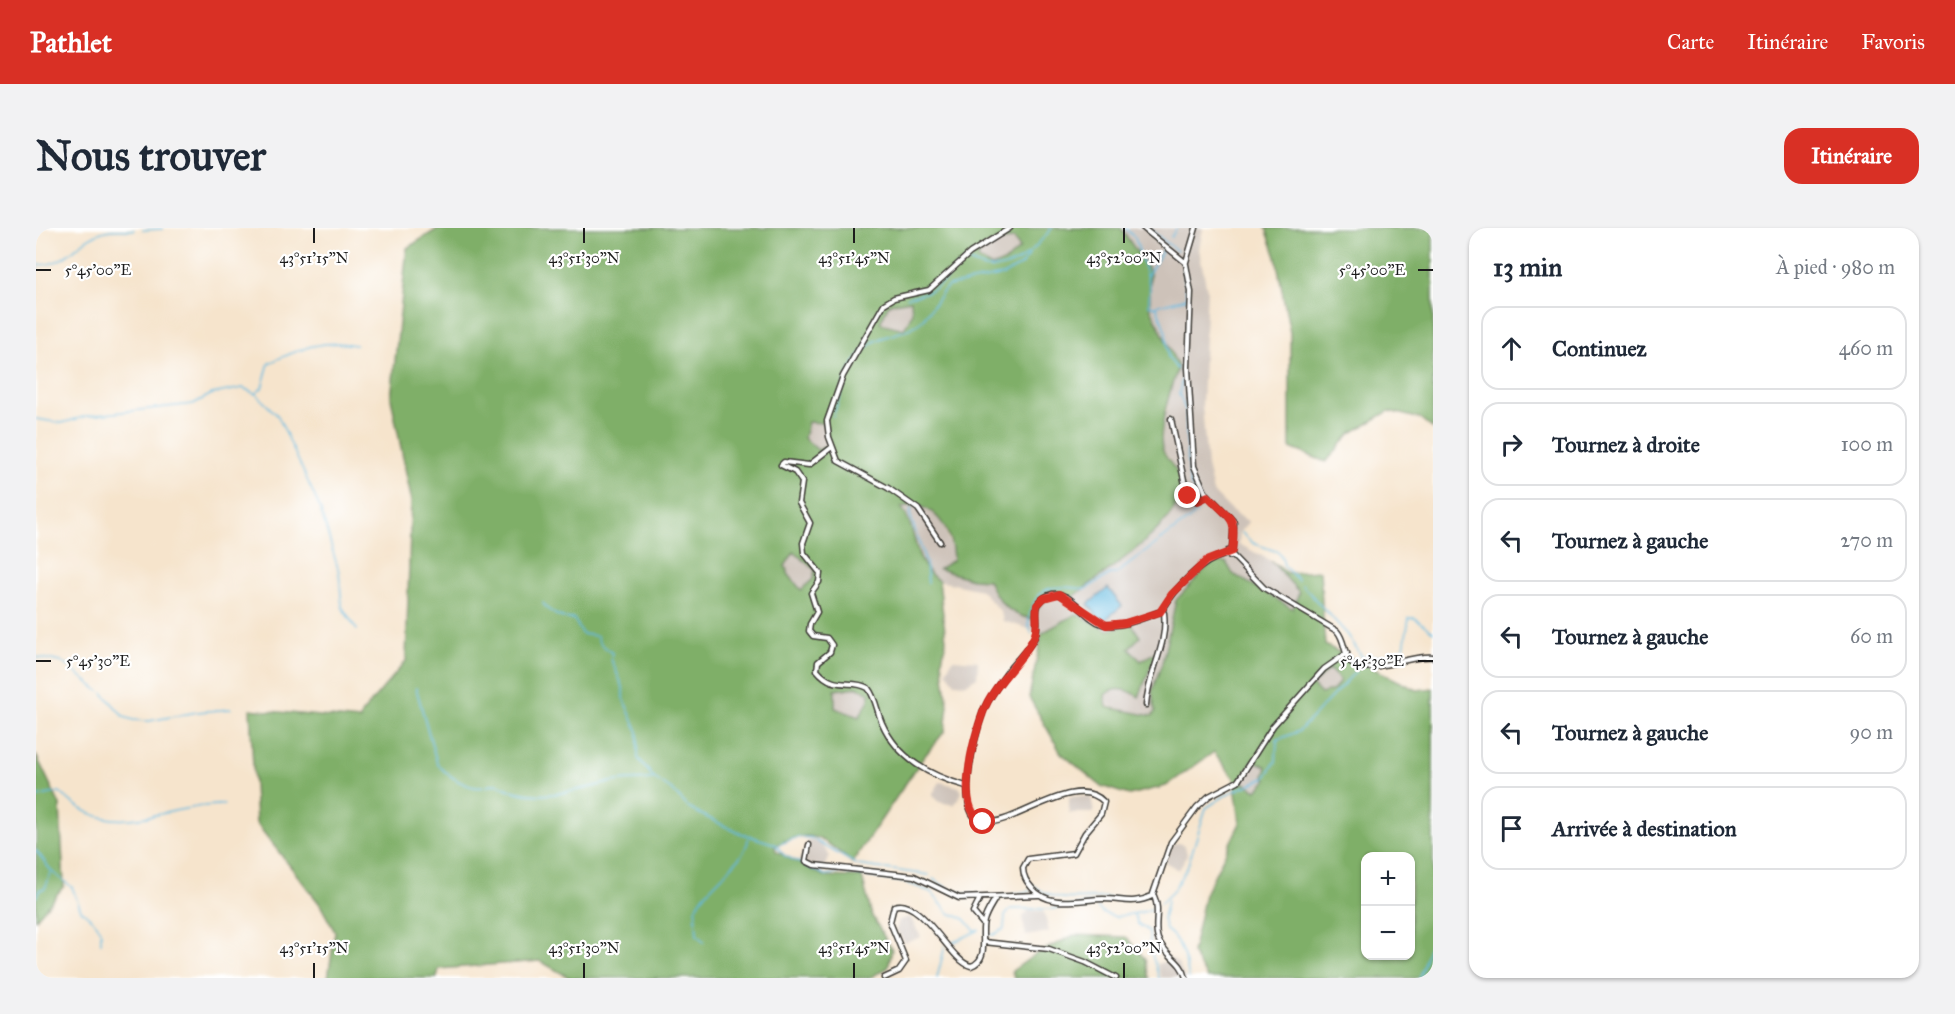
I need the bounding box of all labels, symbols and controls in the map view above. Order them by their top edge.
text: Pathlet [30,25,112,60]
text: Carte [1667,29,1714,55]
text: Itinéraire [1747,29,1828,55]
text: Favoris [1861,29,1925,55]
button: Itinéraire [1784,128,1919,184]
text: Nous trouver [36,130,266,182]
text: 43°51'15"N [280,249,349,267]
text: 43°51'30"N [549,249,620,267]
text: 43°51'45"N [818,249,890,267]
text: 43°52'00"N [1086,249,1162,267]
text: 13 min [1493,251,1562,283]
text: À pied · 980 m [1776,255,1895,279]
text: 5°45'00"E [65,261,132,279]
text: 5°45'00"E [1339,261,1406,279]
icon: ahead [1495,332,1528,365]
text: Continuez [1552,335,1647,362]
text: 460 m [1839,336,1893,360]
icon: right [1495,428,1528,461]
text: Tournez à droite [1552,431,1700,458]
text: 100 m [1841,432,1893,456]
route end [1174,482,1200,508]
icon: left [1495,524,1528,557]
text: Tournez à gauche [1552,527,1708,554]
text: 270 m [1840,528,1893,552]
icon: left [1495,620,1528,653]
text: Tournez à gauche [1552,623,1708,650]
text: 60 m [1850,624,1893,648]
text: 5°45'30"E [66,652,130,670]
text: 5°45'30"E [1340,652,1404,670]
icon: left [1495,716,1528,749]
text: Tournez à gauche [1552,719,1708,746]
text: 90 m [1850,720,1893,744]
route start [969,808,995,834]
icon: arrive [1495,812,1528,845]
text: Arrivée à destination [1552,815,1737,842]
map controls [1361,852,1415,960]
button: + [1361,852,1415,906]
button: − [1361,906,1415,960]
text: 43°51'15"N [280,939,349,957]
text: 43°51'30"N [549,939,620,957]
text: 43°51'45"N [818,939,890,957]
text: 43°52'00"N [1086,939,1162,957]

